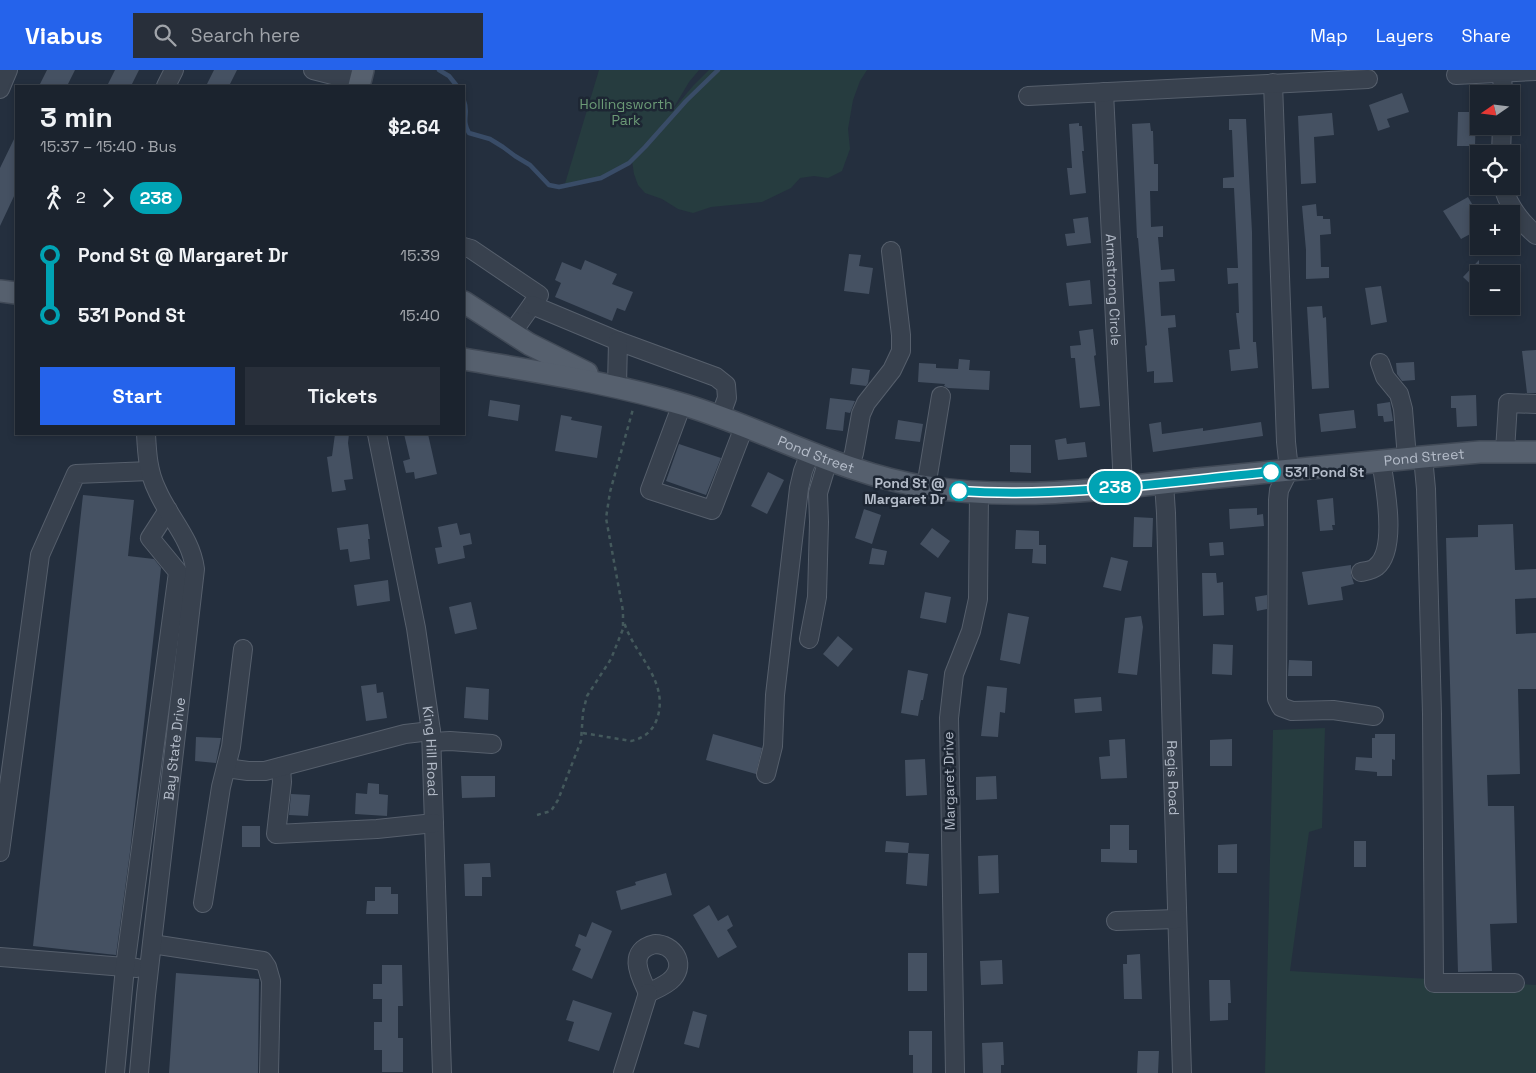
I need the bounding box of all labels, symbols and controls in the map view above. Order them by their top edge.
search box [133,13,483,58]
text: Viabus [25,20,103,51]
icon: search [151,21,179,49]
text: Search here [191,23,300,48]
text: Map [1310,24,1348,47]
text: Layers [1376,24,1433,47]
text: Share [1461,24,1511,47]
north arrow [1470,85,1520,135]
map controls [1470,85,1520,315]
park label: Hollingsworth Park [580,95,672,129]
text: 3 min [40,99,113,135]
text: $2.64 [388,115,440,140]
text: 15:37 – 15:40 · Bus [40,136,177,157]
button: locate [1470,145,1520,195]
icon: walk [40,184,68,212]
icon: forward [94,184,122,212]
text: 238 [140,186,172,209]
text: 2 [76,187,86,208]
button: + [1470,205,1520,255]
street label: Armstrong Circle [1102,233,1125,346]
text: Pond St @ Margaret Dr [78,243,288,268]
text: 15:39 [400,245,440,266]
button: − [1470,265,1520,315]
text: 531 Pond St [78,303,186,328]
text: 15:40 [399,305,440,326]
button: Start [40,367,235,425]
button: Tickets [245,367,440,425]
street label: Pond Street [775,431,857,477]
street label: Pond Street [1383,444,1465,470]
marker: 531 Pond St [1261,462,1281,482]
place label: 531 Pond St [1285,463,1364,481]
line badge: 238 [1086,471,1144,503]
place label: Pond St @ Margaret Dr [864,474,945,508]
text: 238 [1099,475,1131,498]
marker: Pond St @ Margaret Dr [949,481,969,501]
street label: Bay State Drive [159,696,189,801]
street label: King Hill Road [418,705,442,797]
street label: Margaret Drive [939,731,959,831]
street label: Regis Road [1163,740,1183,816]

